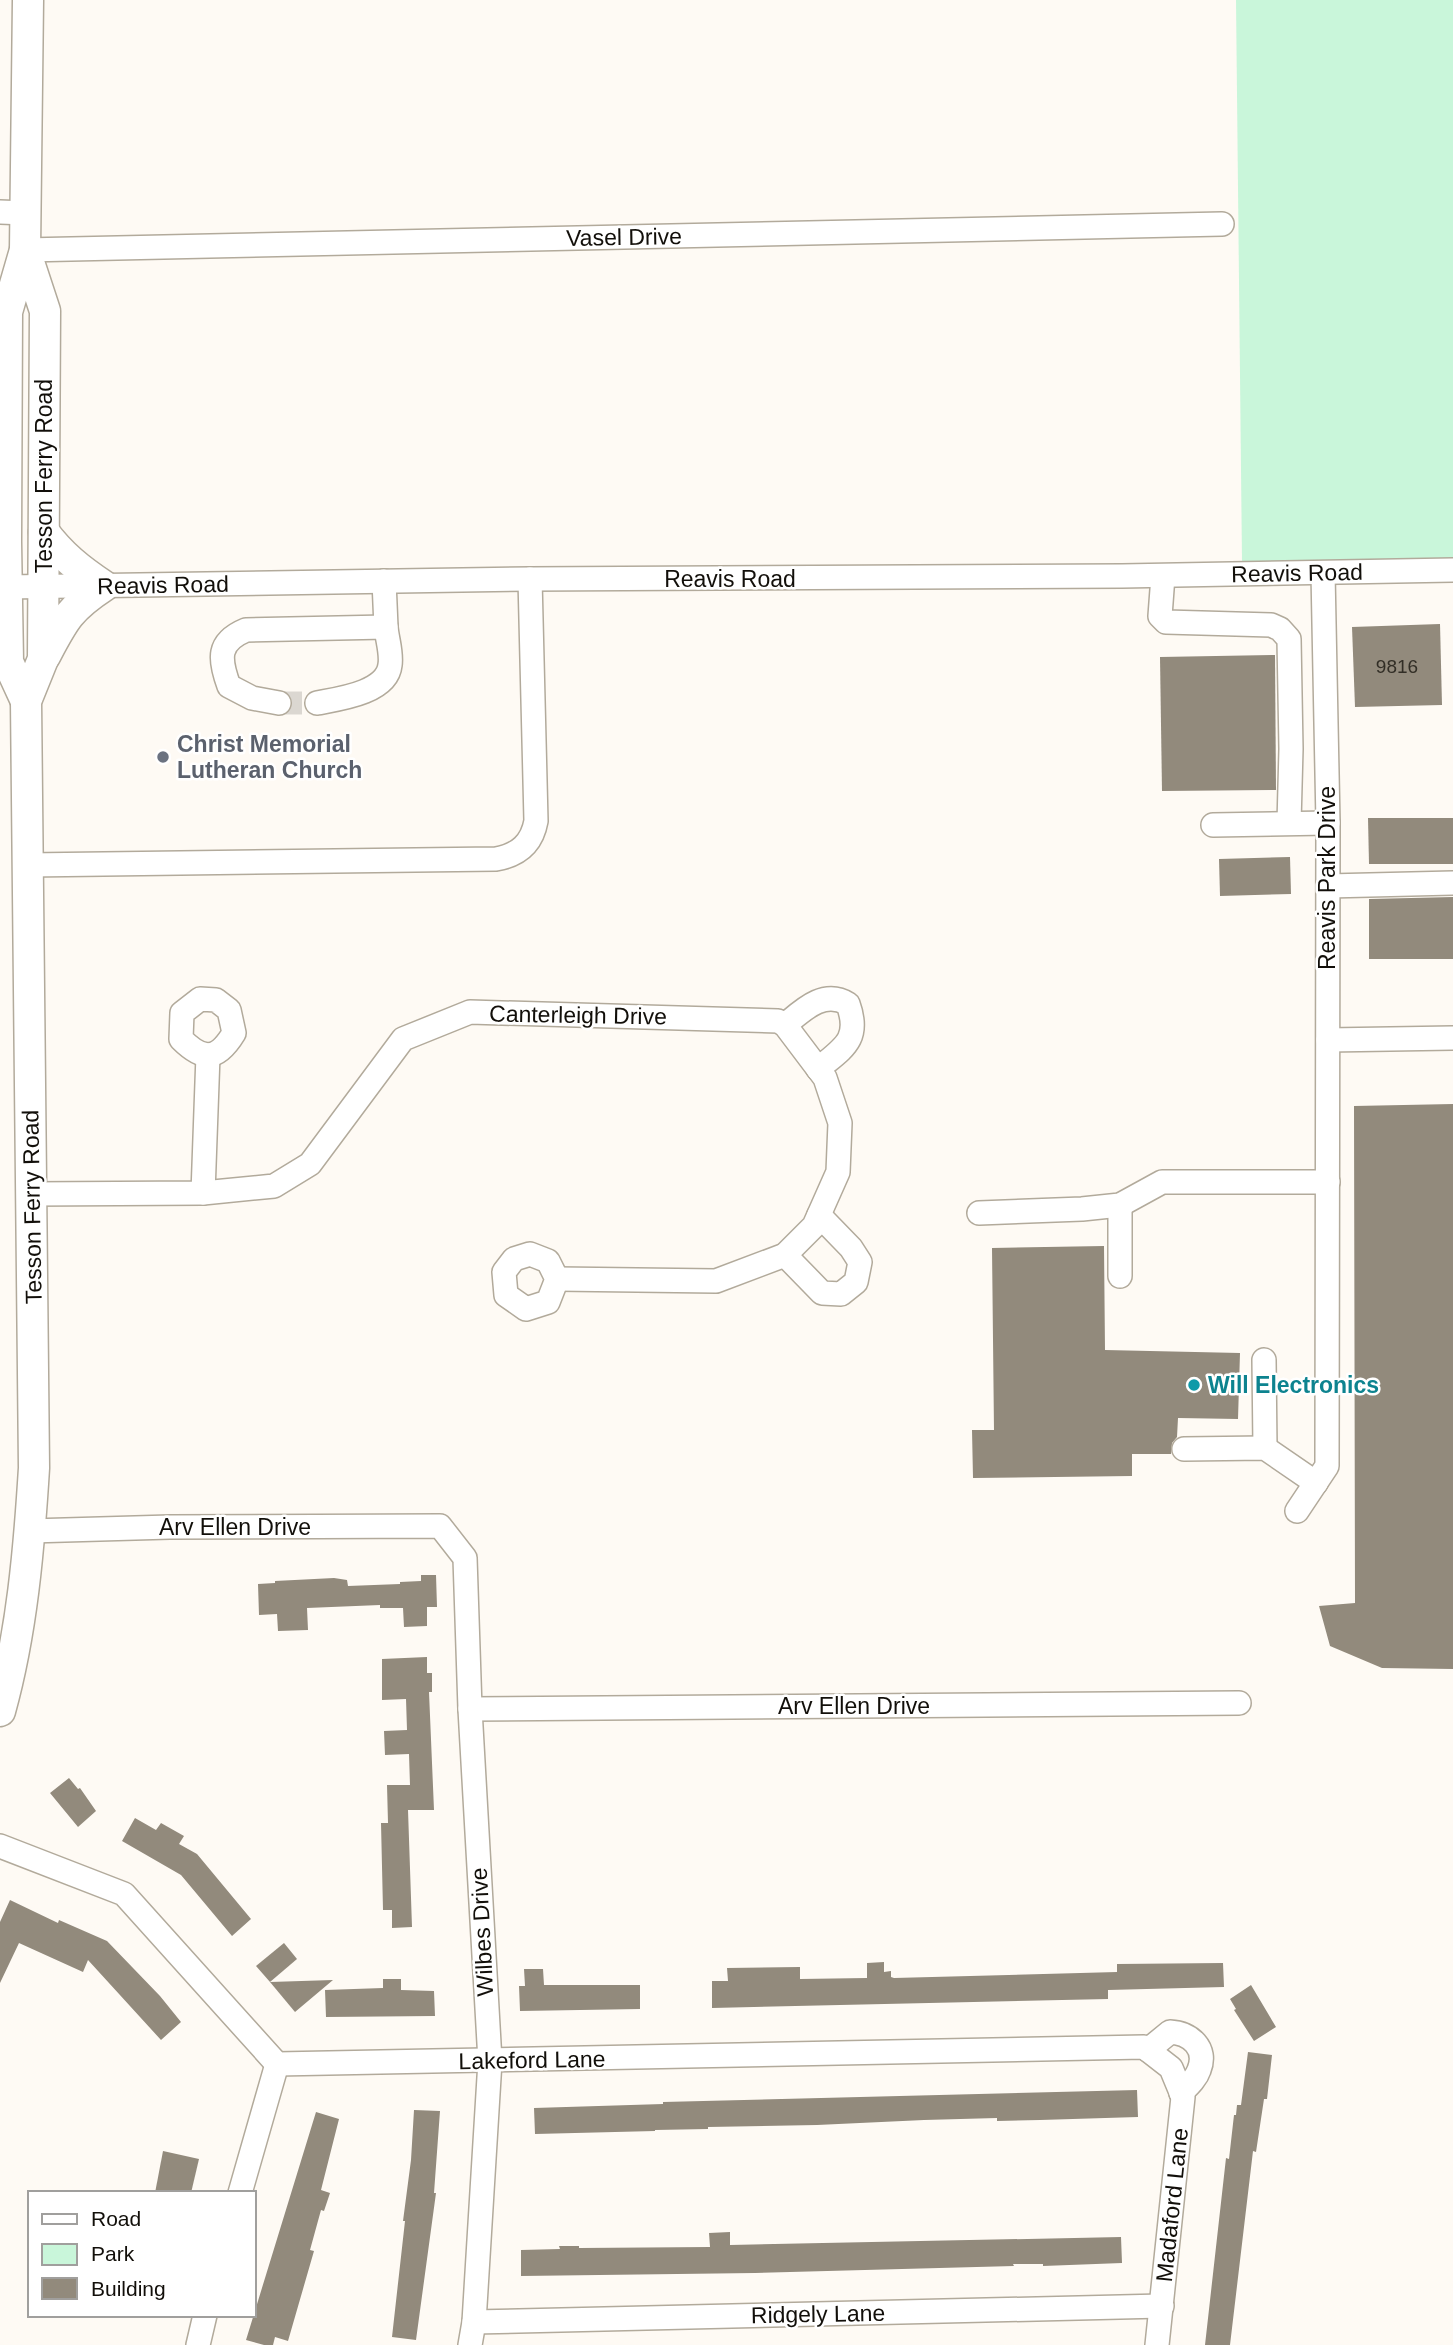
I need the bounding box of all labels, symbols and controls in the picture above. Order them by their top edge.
street label: Vasel Drive [566,223,682,251]
street label: Tesson Ferry Road [31,379,57,573]
street label: Reavis Road [1231,559,1363,587]
street label: Reavis Road [664,566,796,592]
street label: Reavis Road [97,571,229,599]
house number: 9816 [1376,656,1418,677]
place label: Christ Memorial Lutheran Church [177,731,362,783]
marker: Christ Memorial Lutheran Church [155,749,171,765]
street label: Reavis Park Drive [1314,786,1340,970]
street label: Canterleigh Drive [489,1000,667,1030]
street label: Tesson Ferry Road [17,1110,47,1304]
place label: Will Electronics [1208,1372,1379,1398]
marker: Will Electronics [1186,1377,1202,1393]
street label: Arv Ellen Drive [159,1514,311,1540]
street label: Arv Ellen Drive [778,1693,930,1719]
street label: Wilbes Drive [466,1867,498,1997]
street label: Lakeford Lane [458,2046,606,2074]
street label: Madaford Lane [1151,2127,1193,2283]
legend [28,2191,256,2317]
text: Road [91,2207,141,2230]
text: Park [91,2242,135,2265]
text: Building [91,2277,166,2300]
street label: Ridgely Lane [751,2300,885,2328]

